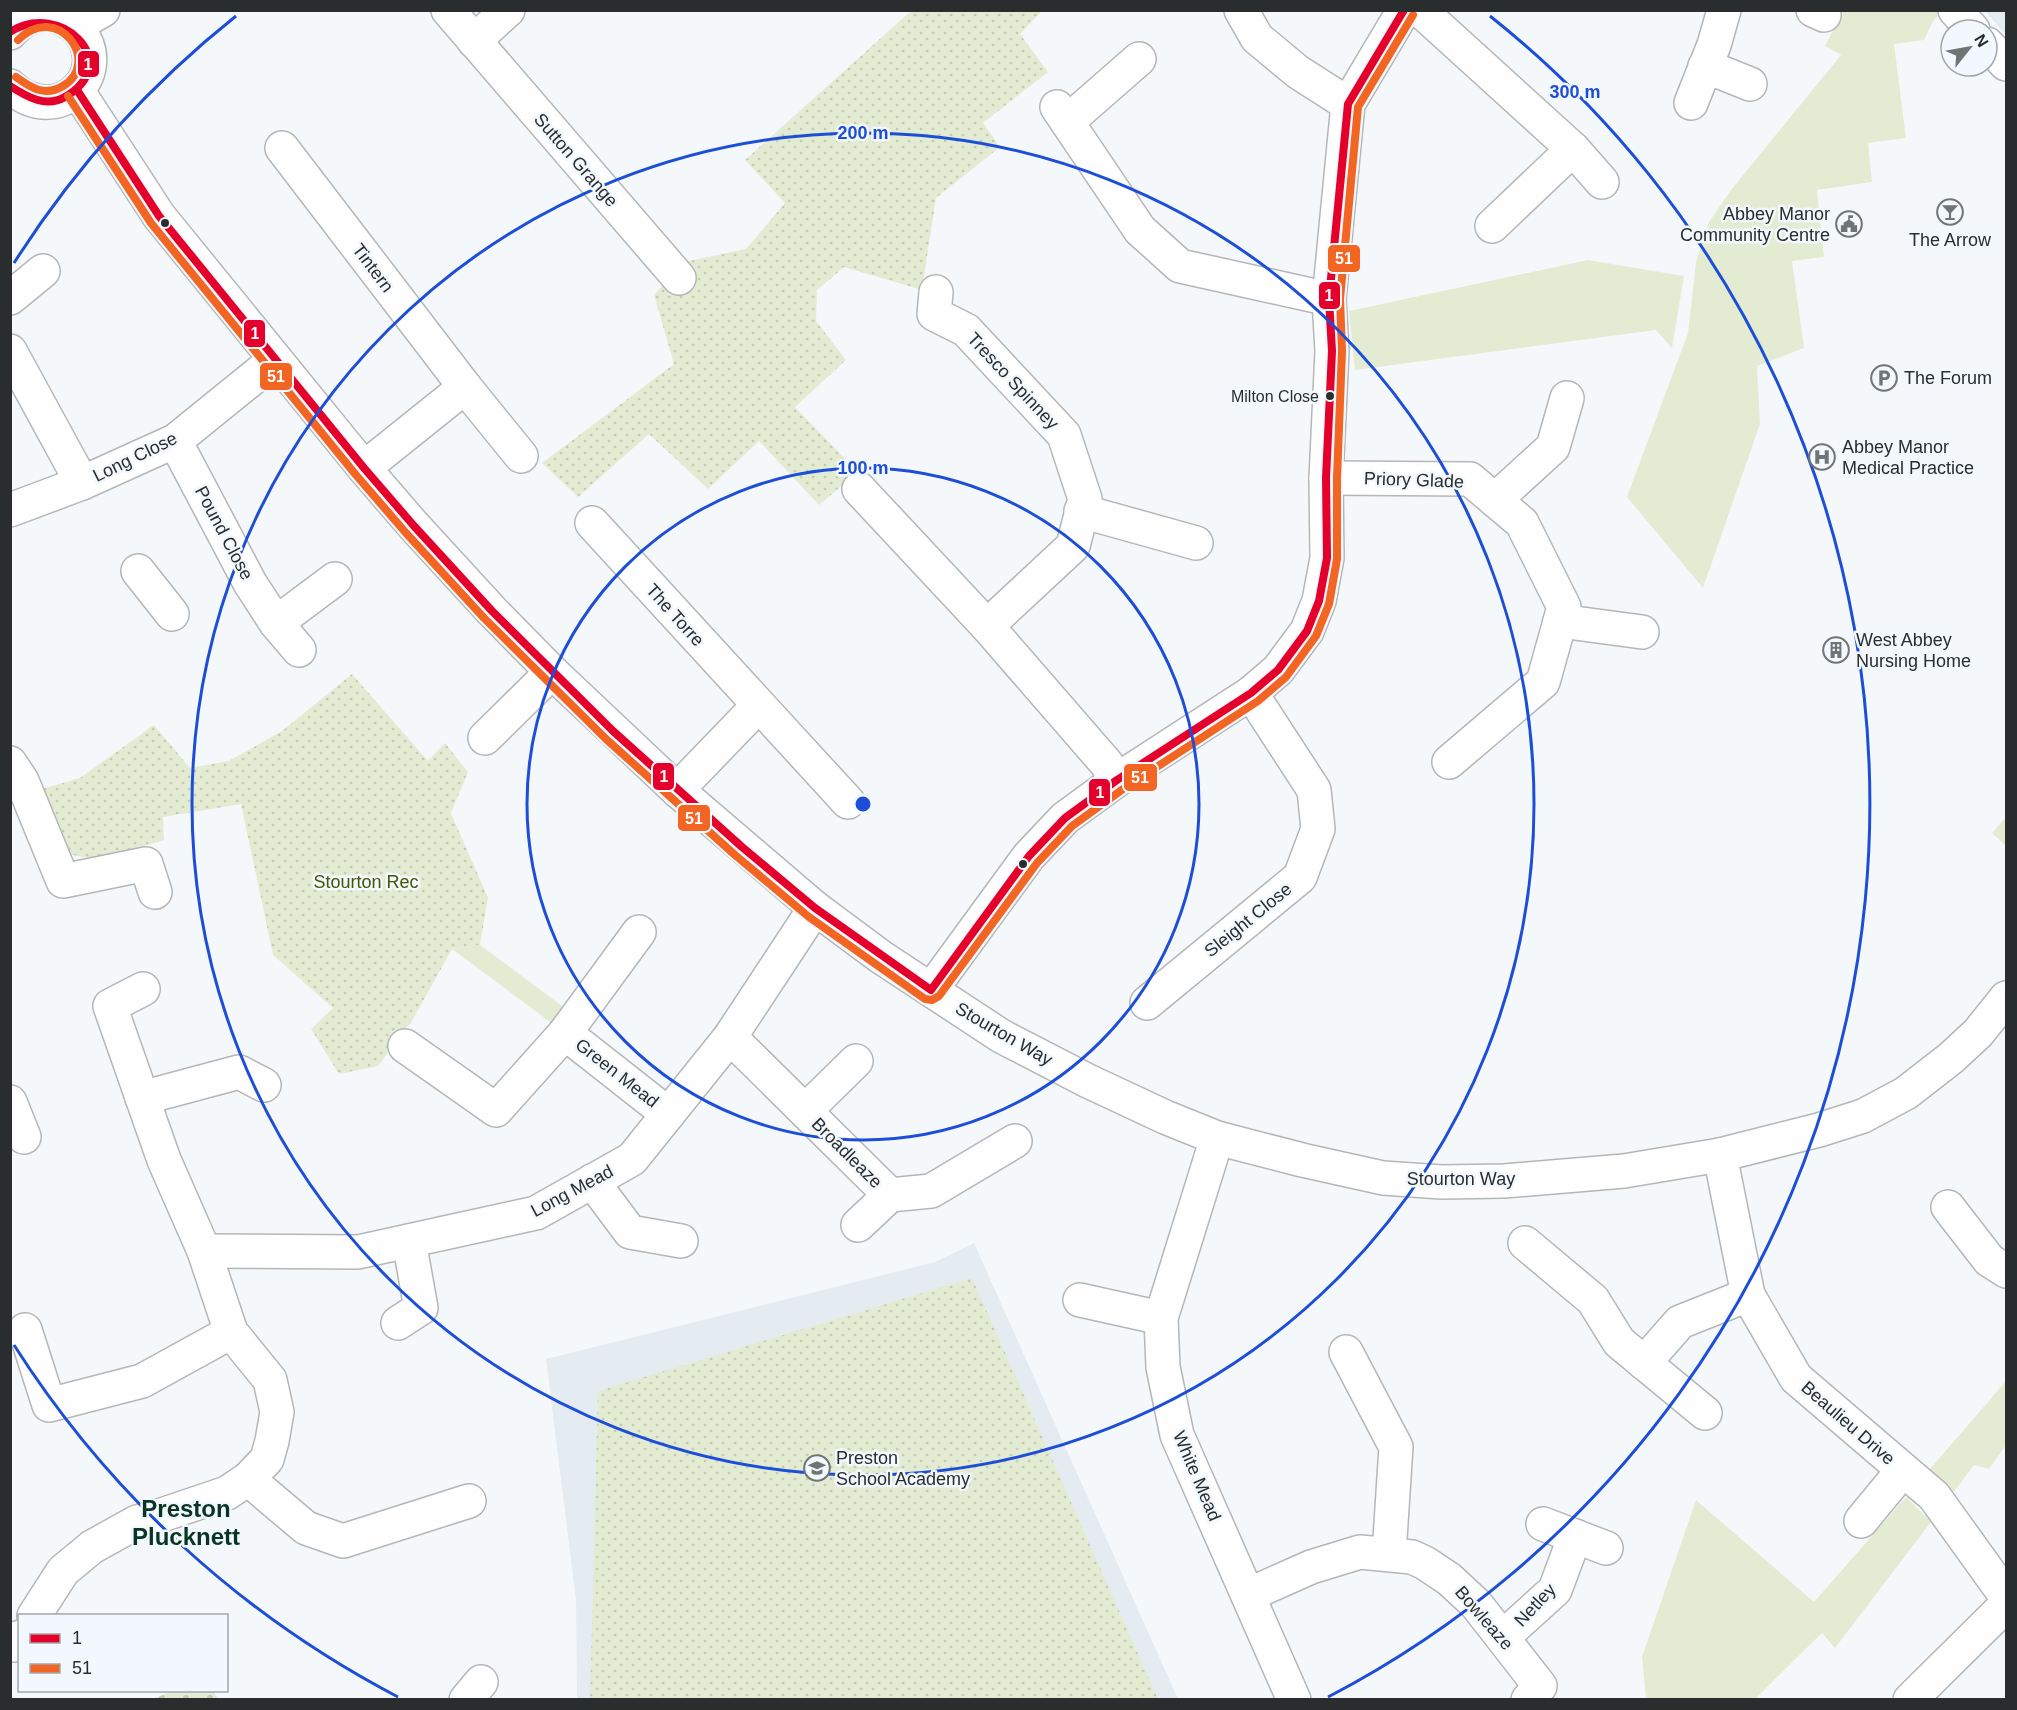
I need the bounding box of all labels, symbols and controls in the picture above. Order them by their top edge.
north arrow [1939,18,1999,78]
text: N [1971,31,1992,50]
line badge: 1 [77,50,100,78]
text: 1 [84,56,93,73]
text: 300 m [1549,82,1601,102]
street label: Sutton Grange [530,109,622,211]
text: 200 m [837,123,889,143]
bar icon: The Arrow [1935,197,1965,227]
place label: Abbey Manor Community Centre [1680,204,1830,245]
public building icon: Abbey Manor Community Centre [1834,209,1864,239]
unlabelled marker [159,217,171,229]
place label: The Arrow [1909,230,1992,250]
street label: Tintern [348,240,398,296]
line badge: 51 [1327,244,1361,273]
text: 51 [1335,250,1353,267]
line badge: 1 [1318,281,1341,310]
text: 1 [1325,287,1334,304]
line badge: 1 [243,319,266,348]
text: 1 [251,325,260,342]
street label: Tresco Spinney [963,329,1063,433]
line badge: 51 [259,362,293,391]
parking icon: The Forum [1869,363,1899,393]
text: 51 [267,368,285,385]
place label: The Forum [1904,368,1992,388]
place label: Milton Close [1231,388,1319,405]
marker: Milton Close [1324,390,1336,402]
street label: Long Close [90,428,180,486]
place label: Abbey Manor Medical Practice [1842,437,1974,478]
hospital icon: Abbey Manor Medical Practice [1807,442,1837,472]
text: 100 m [837,458,889,478]
street label: Priory Glade [1364,468,1464,492]
street label: Pound Close [191,483,257,583]
street label: The Torre [642,580,708,650]
place label: West Abbey Nursing Home [1856,630,1971,671]
building icon: West Abbey Nursing Home [1821,635,1851,665]
line badge: 1 [652,762,675,791]
line badge: 51 [1123,763,1158,792]
text: 1 [660,768,669,785]
text: 51 [1131,769,1149,786]
line badge: 1 [1088,778,1111,807]
text: 1 [1096,784,1105,801]
centre of rings [853,794,873,814]
line badge: 51 [677,804,711,832]
text: 51 [685,810,703,827]
unlabelled marker [1017,858,1029,870]
park label: Stourton Rec [313,872,419,892]
street label: Sleight Close [1200,879,1296,961]
street label: Stourton Way [952,998,1056,1070]
street label: Green Mead [571,1034,663,1112]
street label: Broadleaze [808,1114,886,1192]
street label: Long Mead [528,1161,616,1221]
street label: Stourton Way [1407,1169,1515,1189]
street label: Beaulieu Drive [1797,1377,1899,1469]
street label: White Mead [1169,1428,1225,1524]
place label: Preston School Academy [836,1448,970,1489]
school or university icon: Preston School Academy [802,1453,832,1483]
district label: Preston Plucknett [132,1495,240,1550]
street label: Netley [1510,1580,1560,1630]
street label: Bowleaze [1451,1582,1517,1654]
legend [18,1614,228,1692]
text: 1 [72,1628,82,1648]
text: 51 [72,1658,92,1678]

